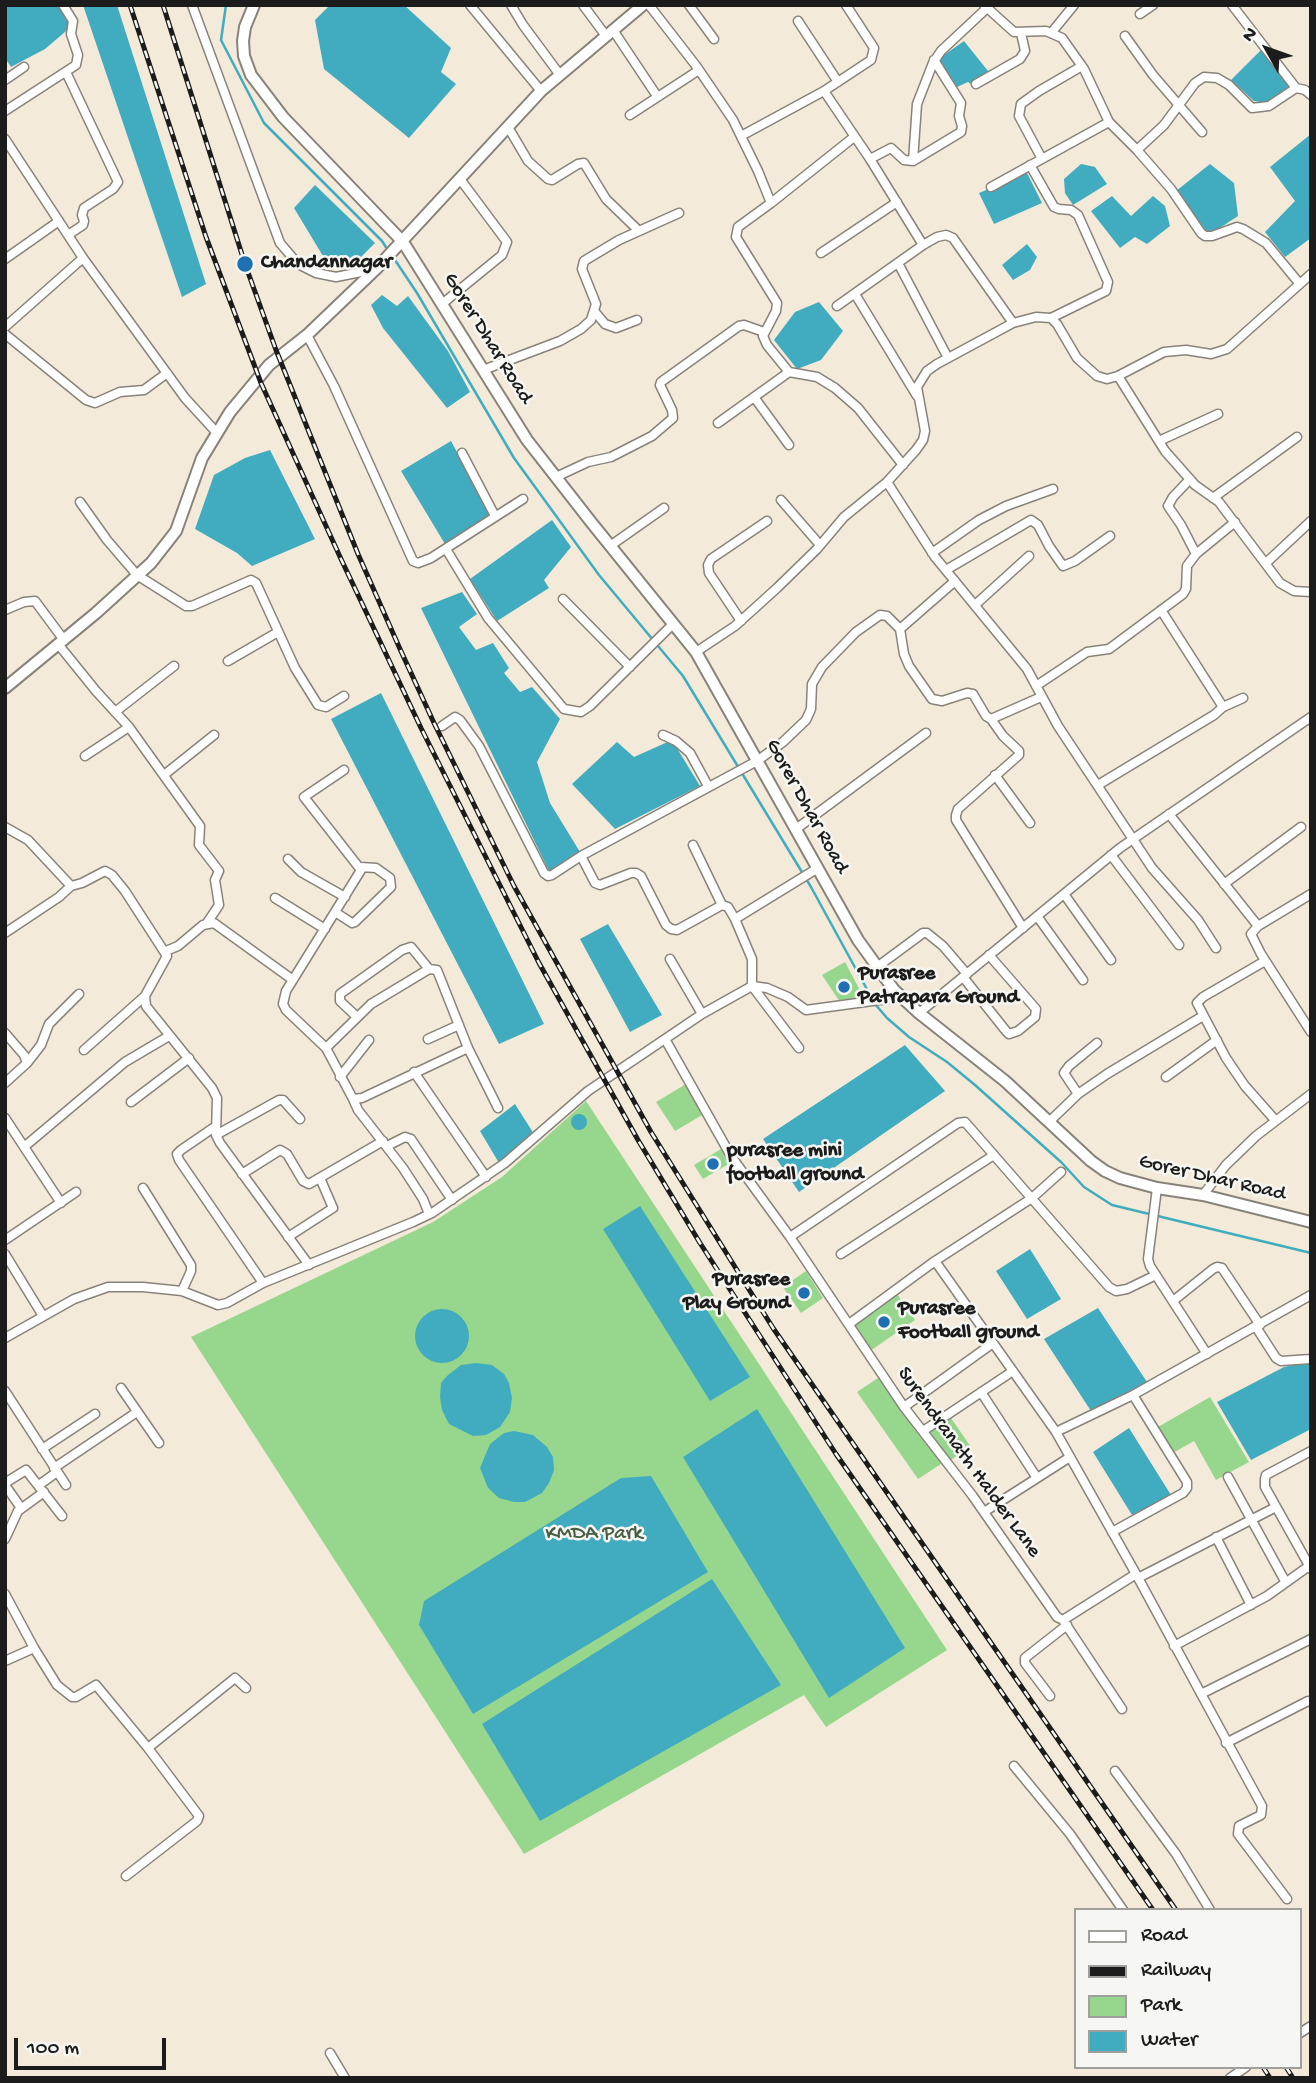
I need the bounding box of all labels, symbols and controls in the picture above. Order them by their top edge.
north arrow [1232,14,1302,84]
text: N [1238,23,1263,47]
place label: Chandannagar [261,251,392,277]
marker: Chandannagar [235,254,255,274]
street label: Gorer Dhar Road [437,269,537,409]
street label: Gorer Dhar Road [759,735,853,879]
place label: Purasree Patrapara Ground [858,962,1019,1012]
marker: Purasree Patrapara Ground [836,979,852,995]
place label: purasree mini football ground [727,1139,863,1189]
street label: Gorer Dhar Road [1136,1150,1288,1208]
marker: purasree mini football ground [705,1156,721,1172]
place label: Purasree Play Ground [683,1268,790,1318]
marker: Purasree Play Ground [796,1285,812,1301]
place label: Purasree Football ground [898,1297,1039,1347]
marker: Purasree Football ground [876,1314,892,1330]
street label: Surendranath Halder Lane [890,1363,1046,1563]
park label: KMDA Park [545,1522,643,1548]
legend [1074,1908,1302,2069]
text: Road [1141,1924,1187,1949]
text: Railway [1141,1959,1211,1984]
text: Park [1141,1994,1181,2019]
scale bar [18,2024,170,2068]
text: Water [1141,2029,1197,2054]
text: 100 m [27,2037,79,2062]

